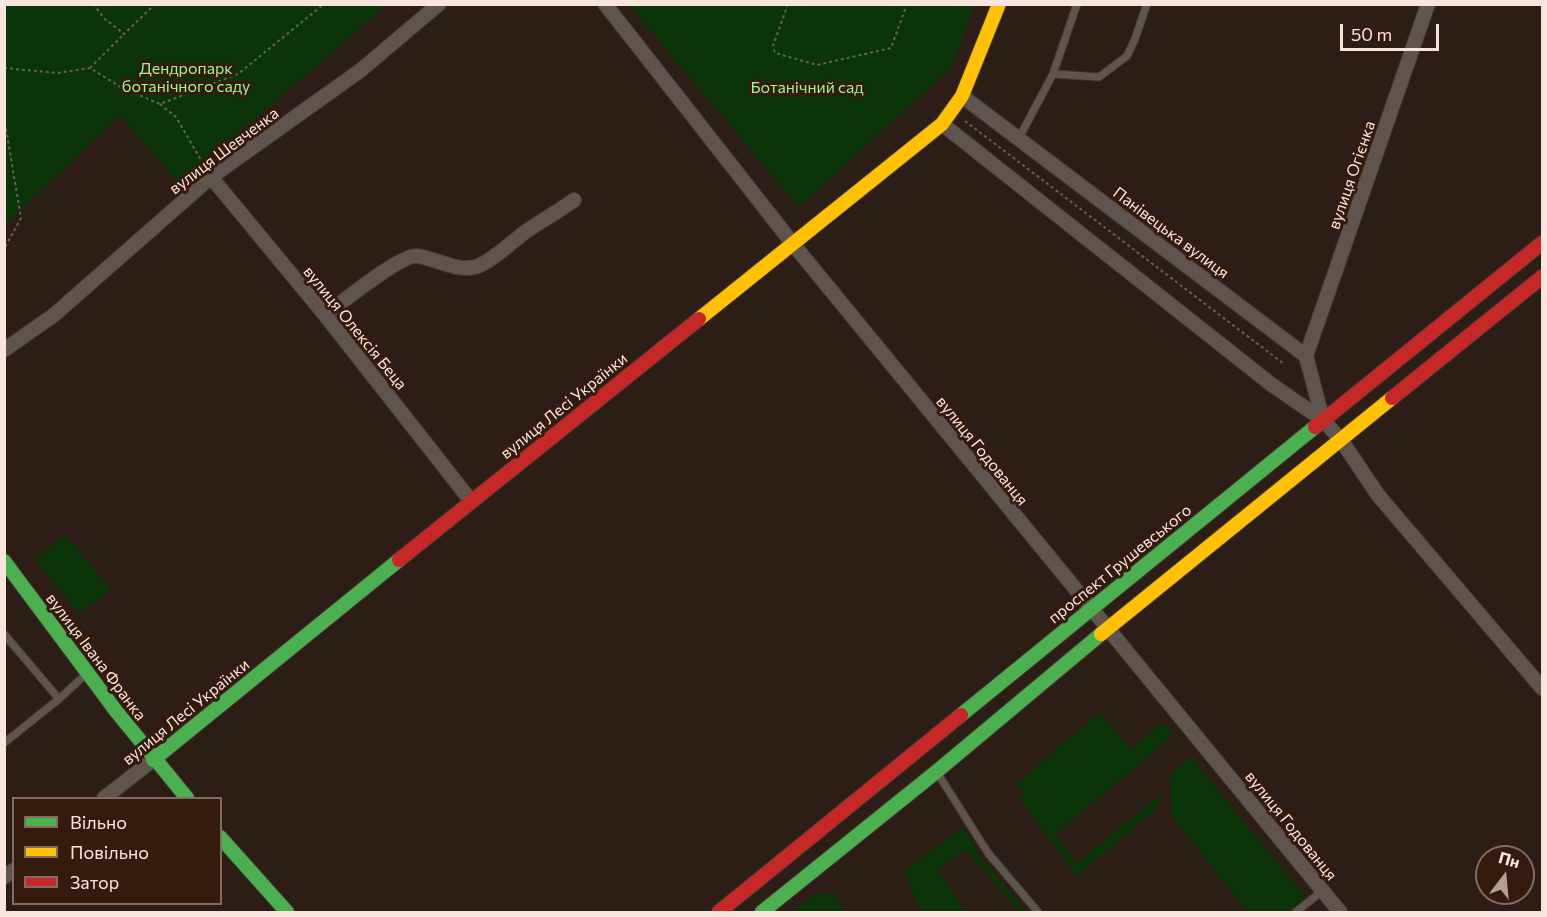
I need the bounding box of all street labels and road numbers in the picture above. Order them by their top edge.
street label: вулиця Шевченка [166,104,282,198]
street label: вулиця Огієнка [1324,118,1380,232]
street label: Панівецька вулиця [1109,183,1233,283]
street label: вулиця Олексія Беца [299,262,411,394]
street label: вулиця Лесі Українки [497,349,631,463]
street label: вулиця Годованця [932,392,1032,510]
street label: проспект Грушевського [1045,500,1195,628]
street label: вулиця Івана Франка [42,590,150,724]
street label: вулиця Лесі Українки [119,655,253,769]
street label: вулиця Годованця [1241,767,1341,885]

